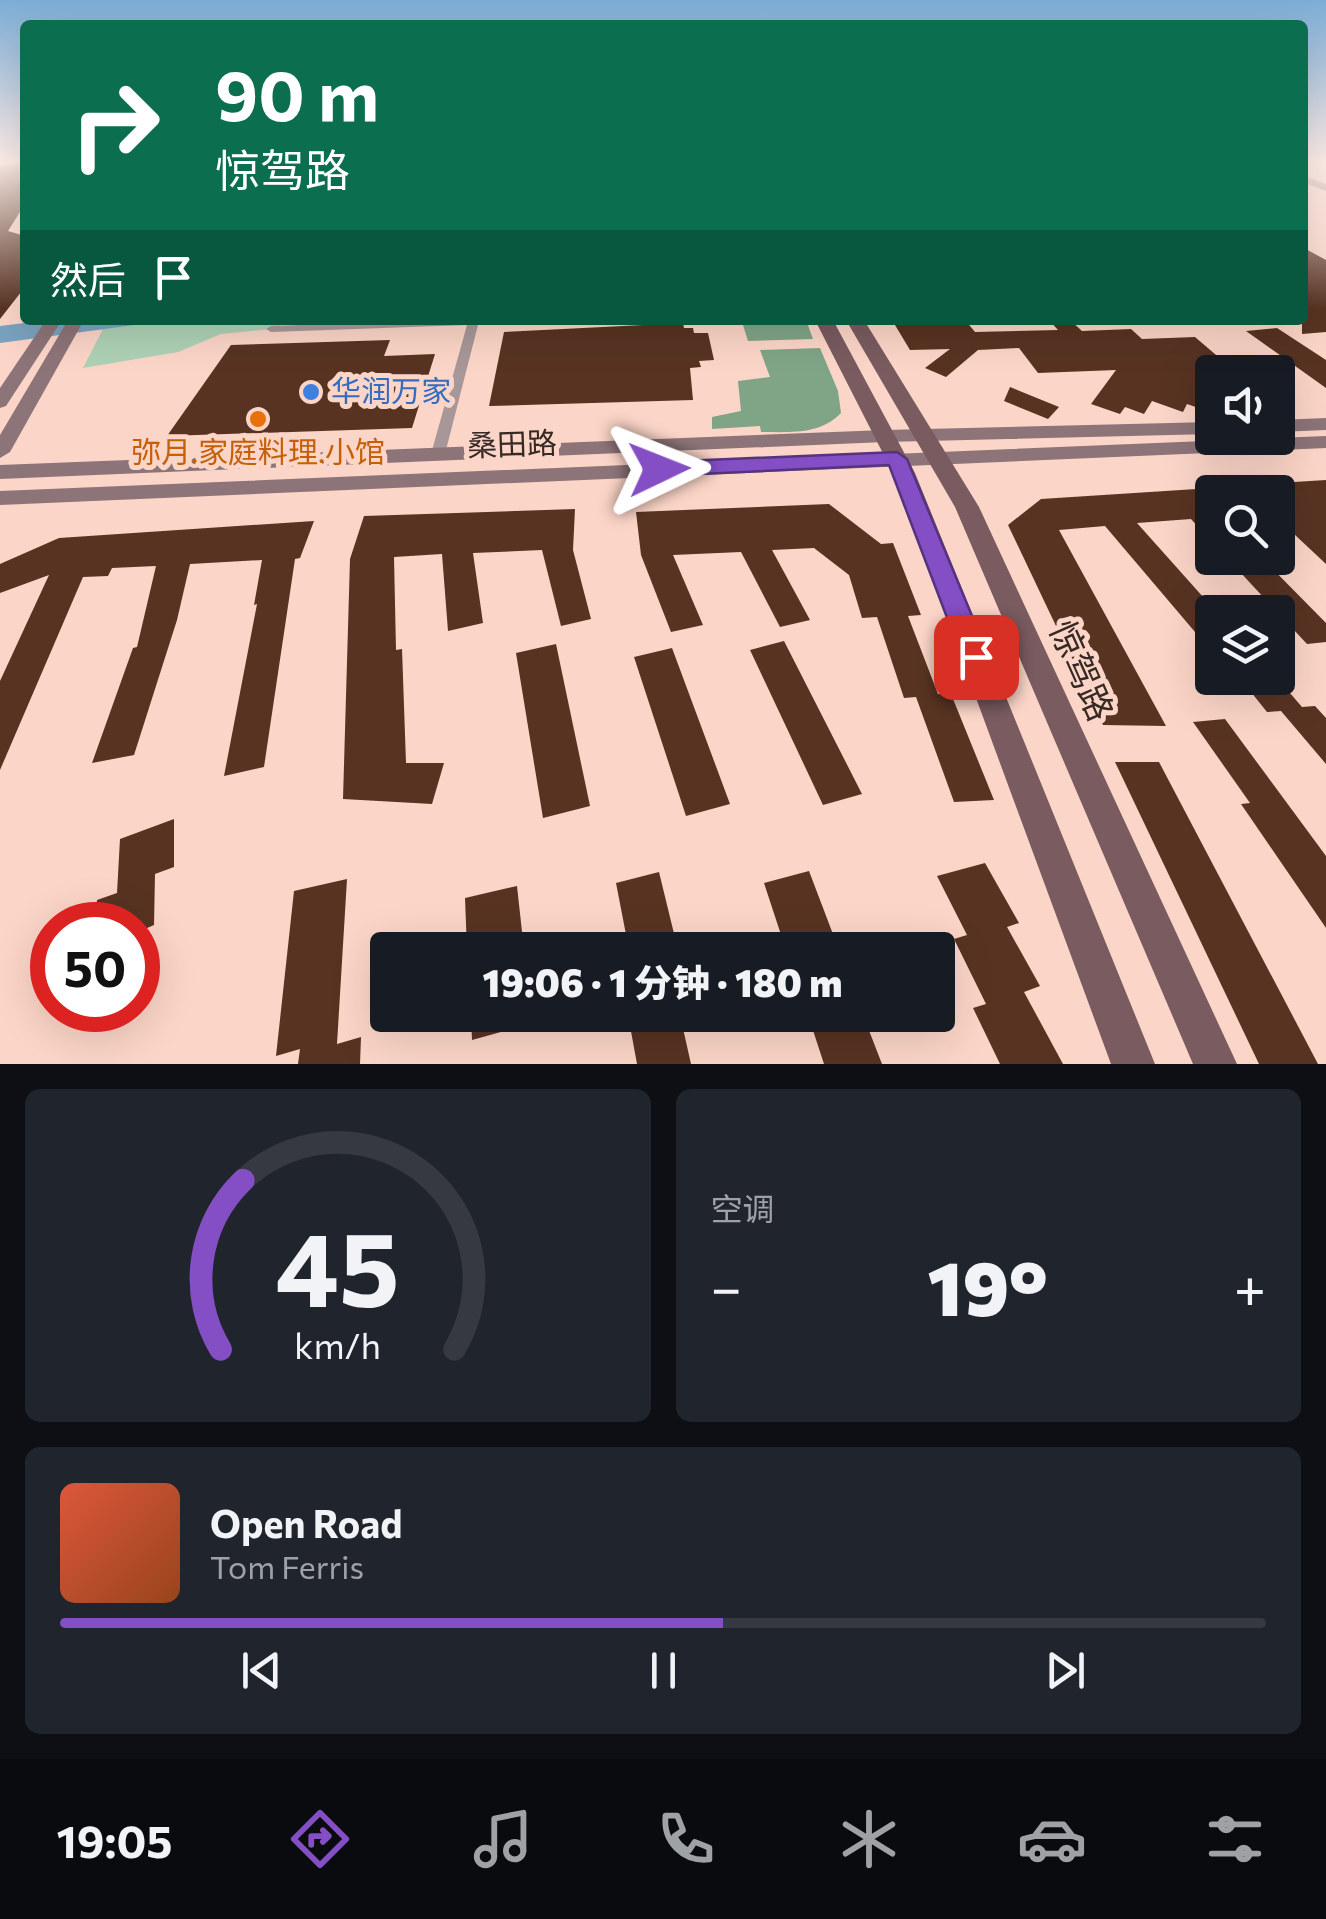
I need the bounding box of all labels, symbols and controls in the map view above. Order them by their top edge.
text: 90 m [215,50,379,135]
icon: right [50,60,180,190]
text: 惊驾路 [215,141,350,196]
icon: arrive [146,250,201,305]
text: 然后 [50,255,126,302]
map controls [1195,355,1295,695]
button: sound [1195,355,1295,455]
place label: 华润万家 [331,371,451,408]
marker: 华润万家 [300,381,322,403]
marker: 弥月.家庭料理.小馆 [247,408,269,430]
position arrow [607,417,711,521]
street label: 桑田路 [466,422,558,463]
place label: 弥月.家庭料理.小馆 [131,432,385,469]
button: search [1195,475,1295,575]
button: layers [1195,595,1295,695]
street label: 惊驾路 [1042,613,1124,727]
pin [934,615,1019,700]
icon: arrive [949,630,1004,685]
speed limit sign: 50 [30,902,160,1032]
text: 19:06 · 1 分钟 · 180 m [483,958,842,1005]
text: 空调 [711,1188,775,1228]
text: 45 [276,1201,400,1328]
text: 19° [927,1240,1048,1331]
text: − [711,1252,742,1319]
text: + [1234,1252,1266,1319]
text: km/h [294,1323,381,1366]
text: Open Road [210,1499,403,1546]
text: Tom Ferris [210,1546,364,1586]
icon: previous [234,1643,289,1698]
icon: pause [636,1643,691,1698]
icon: next [1038,1643,1093,1698]
icon: directions [285,1804,355,1874]
icon: music [468,1804,538,1874]
icon: phone [651,1804,721,1874]
icon: climate [834,1804,904,1874]
icon: car [1017,1804,1087,1874]
icon: filters [1200,1804,1270,1874]
text: 19:05 [56,1812,173,1867]

